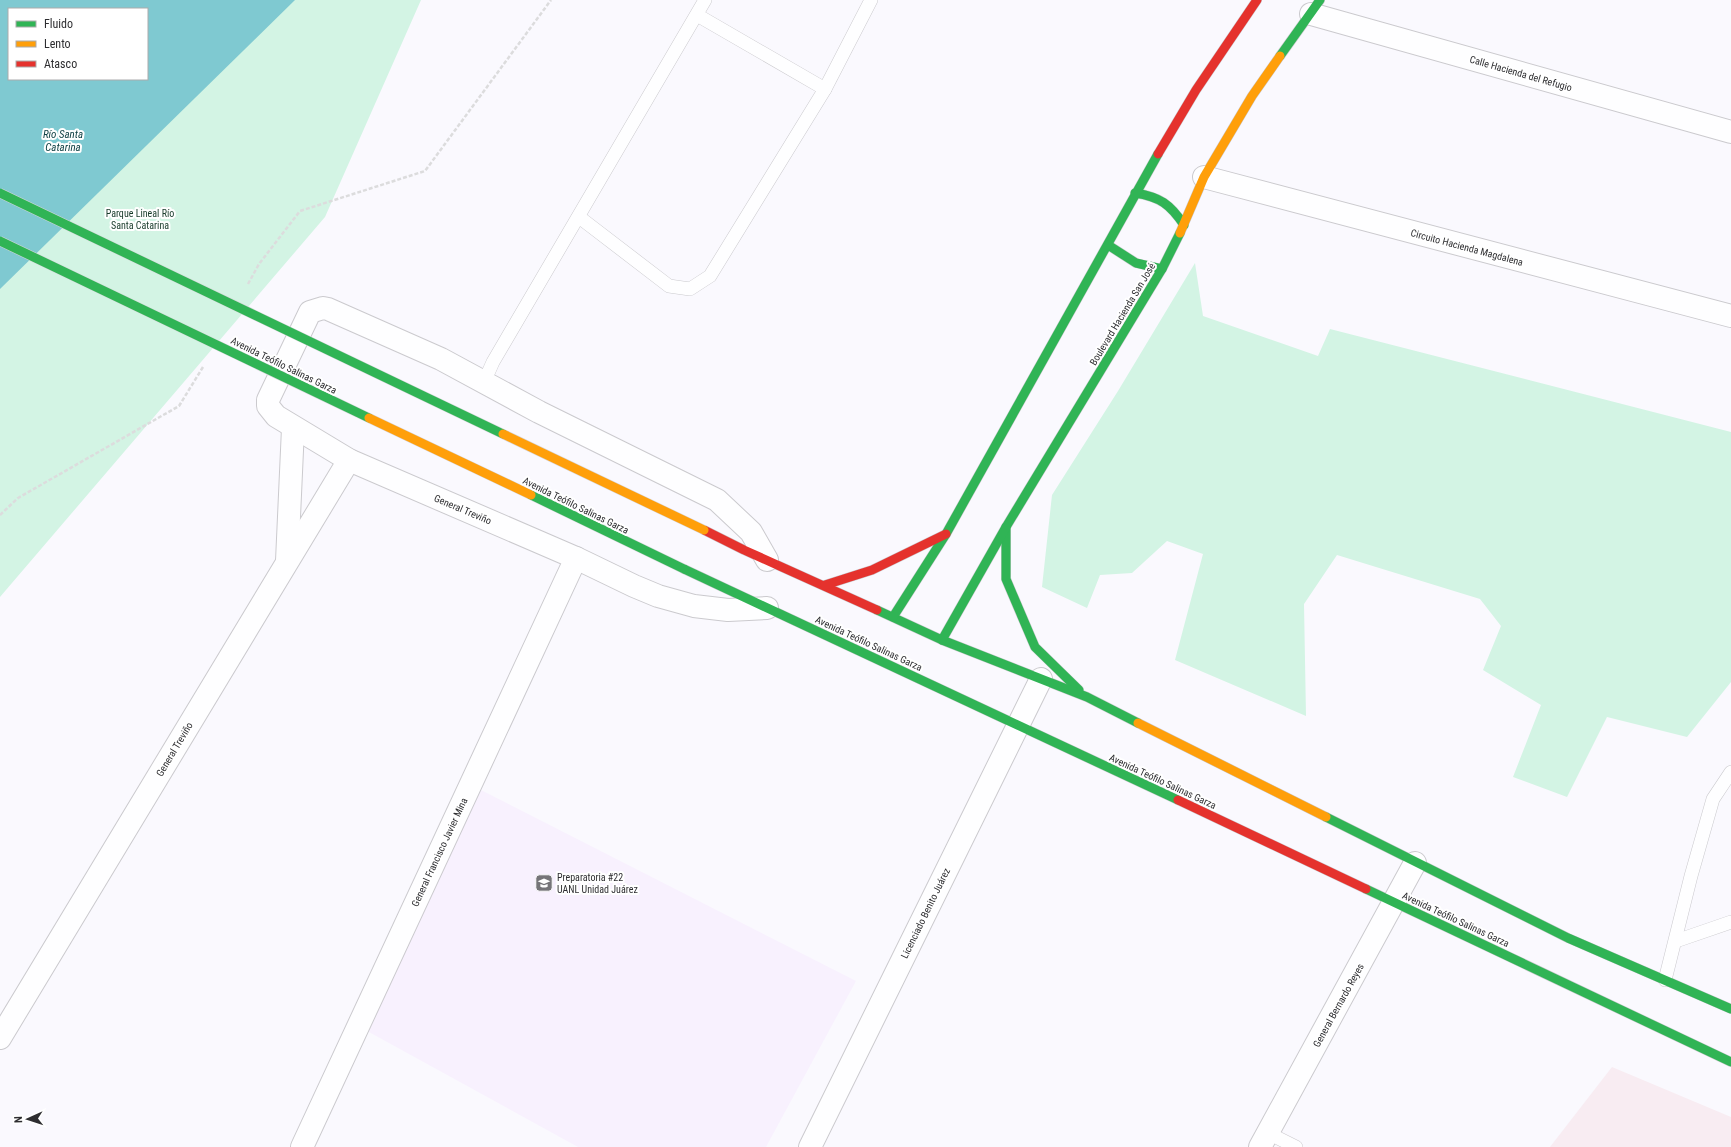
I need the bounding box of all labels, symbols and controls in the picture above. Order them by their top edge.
legend [8,8,148,80]
text: Fluido [44,17,73,31]
text: Lento [44,37,71,51]
street label: Calle Hacienda del Refugio [1468,54,1573,93]
text: Atasco [44,57,77,71]
water label: Río Santa Catarina [43,128,83,154]
park label: Parque Lineal Río Santa Catarina [106,208,174,231]
street label: Circuito Hacienda Magdalena [1409,227,1525,268]
street label: Boulevard Hacienda San José [1088,261,1157,367]
street label: Avenida Teófilo Salinas Garza [229,335,339,396]
street label: Avenida Teófilo Salinas Garza [521,475,631,536]
street label: General Treviño [433,492,493,526]
street label: Avenida Teófilo Salinas Garza [814,614,924,673]
street label: General Treviño [154,720,195,778]
street label: Avenida Teófilo Salinas Garza [1108,752,1218,811]
street label: General Francisco Javier Mina [409,796,470,908]
street label: Licenciado Benito Juárez [899,866,952,960]
place label: Preparatoria #22 UANL Unidad Juárez [557,872,638,895]
school or university icon: Preparatoria #22 UANL Unidad Juárez [534,873,554,893]
street label: Avenida Teófilo Salinas Garza [1401,890,1511,949]
street label: General Bernardo Reyes [1311,961,1366,1049]
north arrow [8,1099,48,1139]
text: N [12,1116,25,1123]

